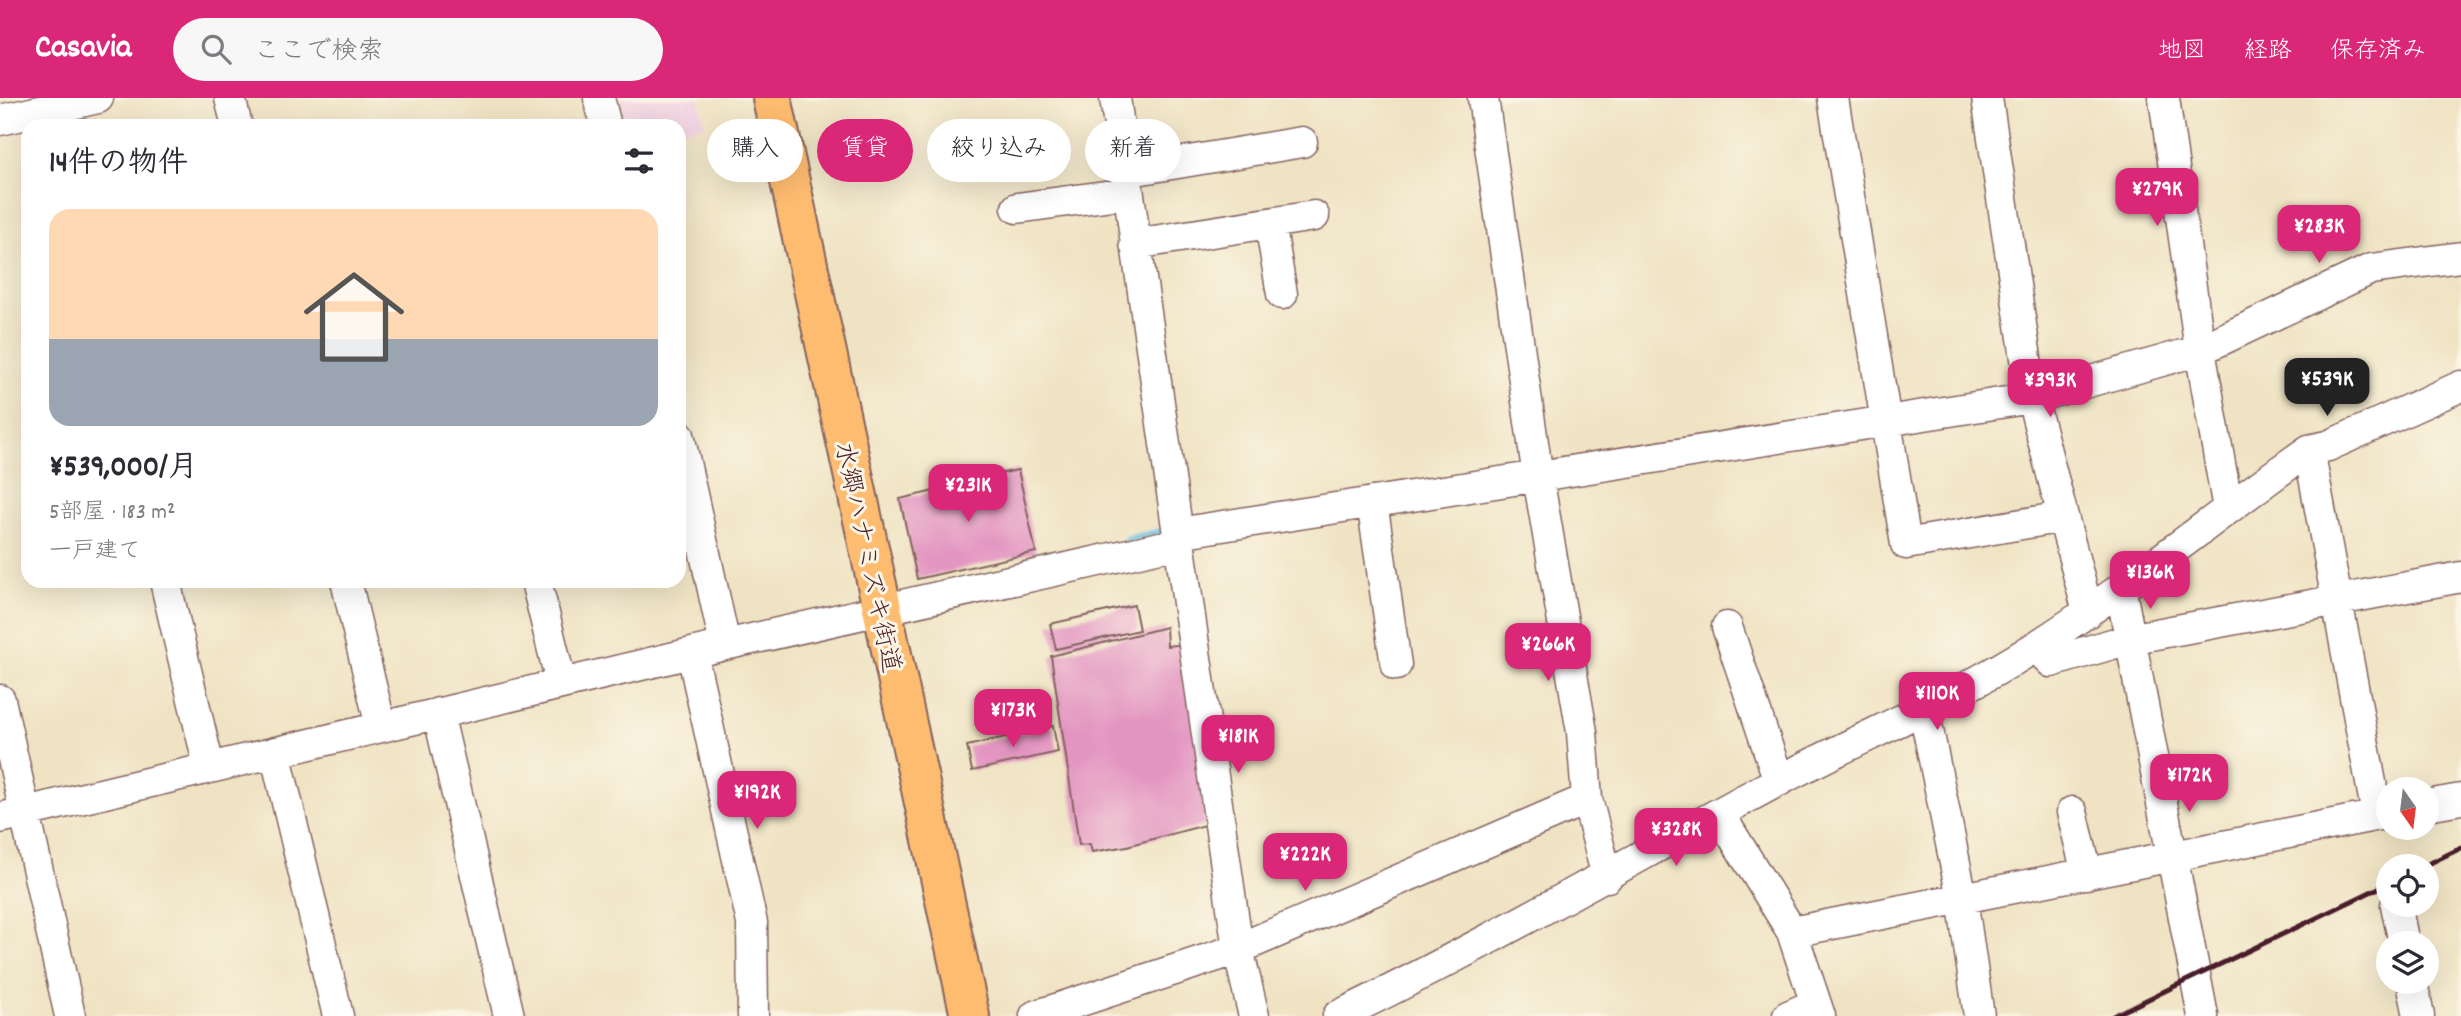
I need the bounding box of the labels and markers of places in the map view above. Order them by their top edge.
pin: ¥279K [2108,169,2206,228]
pin: ¥283K [2270,206,2368,265]
pin: ¥539K [2278,358,2376,418]
pin: ¥393K [2001,360,2099,419]
pin: ¥231K [919,464,1017,524]
pin: ¥136K [2101,552,2199,611]
pin: ¥266K [1499,624,1597,683]
pin: ¥110K [1888,672,1986,732]
pin: ¥173K [964,690,1062,749]
pin: ¥181K [1189,716,1287,775]
pin: ¥172K [2140,754,2238,814]
pin: ¥192K [708,772,806,831]
pin: ¥328K [1627,808,1725,868]
pin: ¥222K [1256,834,1354,893]

